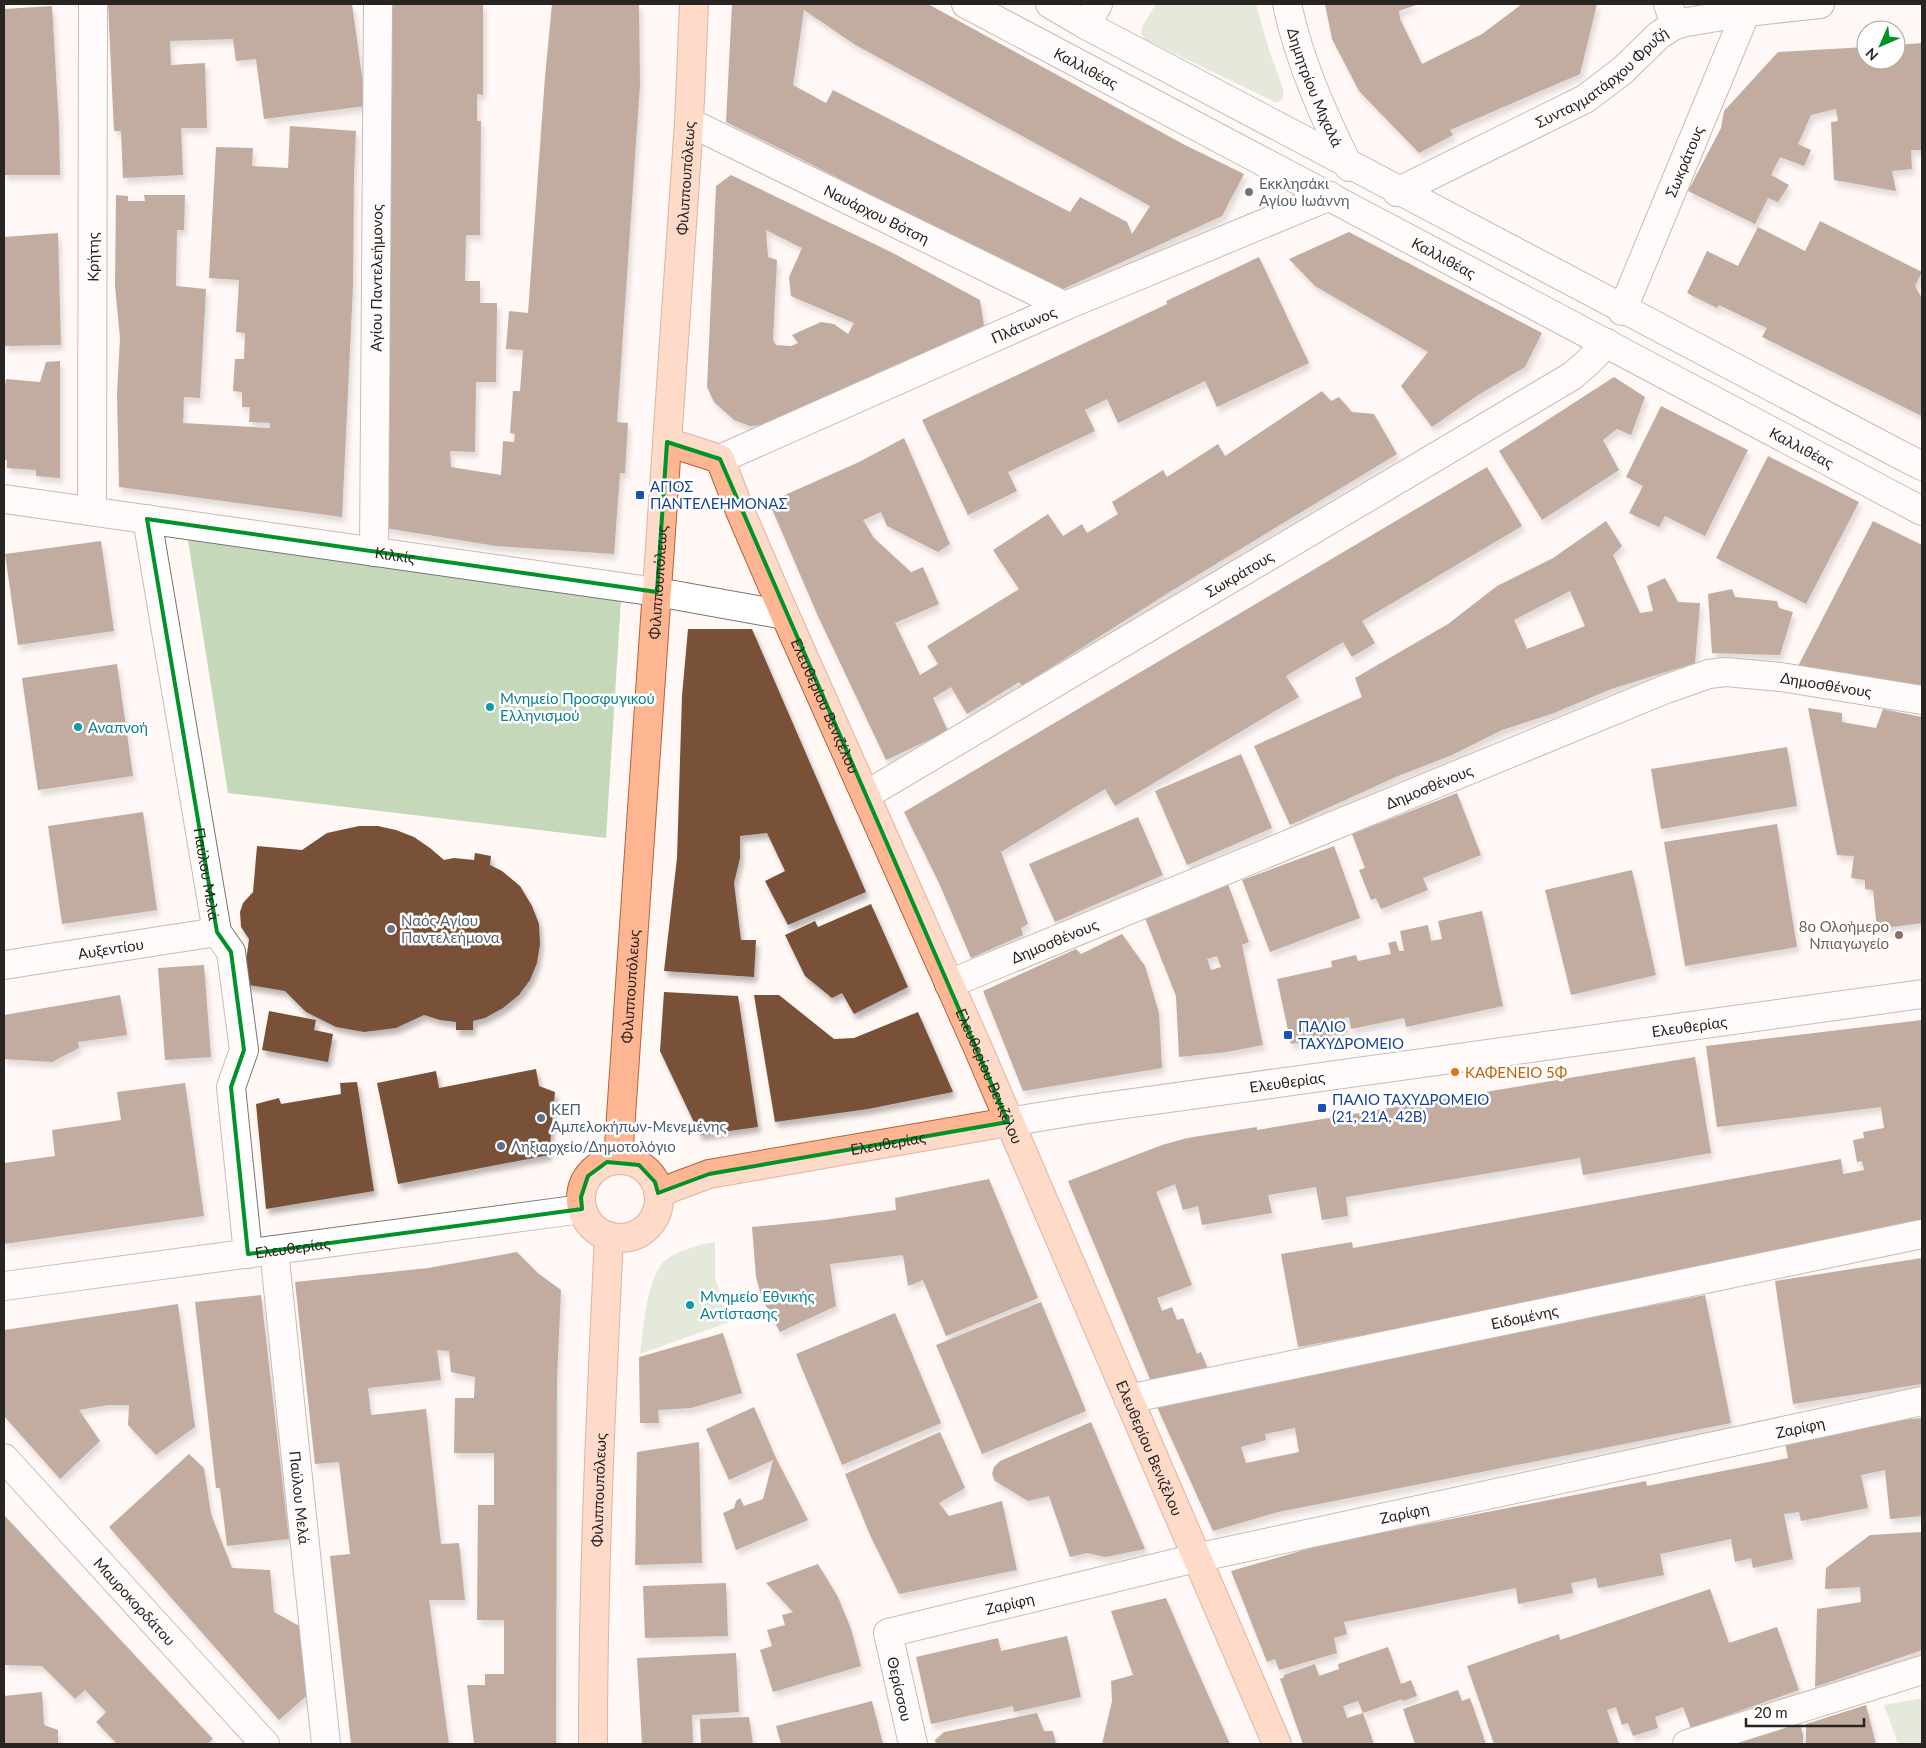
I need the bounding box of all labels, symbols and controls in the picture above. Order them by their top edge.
north arrow [1856,20,1906,70]
street label: Συνταγματάρχου Φρυζή [1532,23,1671,131]
street label: Δημητρίου Μιχαλά [1284,26,1347,150]
street label: Καλλιθέας [1051,43,1121,92]
text: N [1862,45,1881,64]
street label: Φιλιππουπόλεως [672,121,698,236]
street label: Σωκράτους [1661,123,1707,200]
place label: Εκκλησάκι Αγίου Ιωάννη [1259,174,1349,209]
street label: Ναυάρχου Βότση [821,180,932,247]
marker: Εκκλησάκι Αγίου Ιωάννη [1243,186,1255,198]
street label: Αγίου Παντελεήμονος [366,204,386,352]
street label: Κρήτης [83,232,102,282]
street label: Καλλιθέας [1409,233,1479,282]
street label: Πλάτωνος [988,302,1059,347]
street label: Καλλιθέας [1767,423,1837,472]
place label: ΑΓΙΟΣ ΠΑΝΤΕΛΕΗΜΟΝΑΣ [650,477,788,512]
marker: ΑΓΙΟΣ ΠΑΝΤΕΛΕΗΜΟΝΑΣ [634,489,646,501]
street label: Φιλιππουπόλεως [645,525,670,640]
street label: Κιλκίς [374,543,416,566]
street label: Σωκράτους [1202,546,1276,601]
street label: Ελευθερίου Βενιζέλου [788,635,863,776]
street label: Δημοσθένους [1779,668,1873,701]
place label: Μνημείο Προσφυγικού Ελληνισμού [500,689,655,724]
marker: Μνημείο Προσφυγικού Ελληνισμού [484,701,496,713]
place label: Αναπνοή [88,718,148,736]
marker: Αναπνοή [72,721,84,733]
street label: Δημοσθένους [1383,761,1475,812]
street label: Παύλου Μελά [190,826,224,922]
place label: Ναός Αγίου Παντελεήμονα [401,911,500,946]
street label: Δημοσθένους [1008,915,1101,966]
place label: 8o Ολοήμερο Νπιαγωγείο [1799,917,1889,952]
marker: Ναός Αγίου Παντελεήμονα [385,923,397,935]
street label: Φιλιππουπόλεως [617,929,643,1044]
marker: 8o Ολοήμερο Νπιαγωγείο [1893,929,1905,941]
street label: Αυξεντίου [77,934,145,962]
street label: Ελευθερίου Βενιζέλου [952,1005,1027,1146]
street label: Ελευθερίας [1650,1012,1728,1040]
place label: ΠΑΛΙΟ ΤΑΧΥΔΡΟΜΕΙΟ [1298,1017,1404,1052]
marker: ΠΑΛΙΟ ΤΑΧΥΔΡΟΜΕΙΟ [1282,1029,1294,1041]
place label: ΚΑΦΕΝΕΙΟ 5Φ [1465,1063,1567,1081]
marker: ΚΑΦΕΝΕΙΟ 5Φ [1449,1066,1461,1078]
street label: Ελευθερίας [1248,1068,1326,1096]
place label: ΠΑΛΙΟ ΤΑΧΥΔΡΟΜΕΙΟ (21, 21Α, 42Β) [1332,1090,1489,1125]
place label: ΚΕΠ Αμπελοκήπων-Μενεμένης [551,1100,727,1135]
marker: ΠΑΛΙΟ ΤΑΧΥΔΡΟΜΕΙΟ (21, 21Α, 42Β) [1316,1102,1328,1114]
marker: ΚΕΠ Αμπελοκήπων-Μενεμένης [535,1112,547,1124]
street label: Ελευθερίας [849,1128,927,1158]
place label: Ληξιαρχείο/Δημοτολόγιο [511,1137,676,1156]
marker: Ληξιαρχείο/Δημοτολόγιο [495,1140,507,1152]
street label: Ελευθερίας [254,1234,331,1262]
place label: Μνημείο Εθνικής Αντίστασης [700,1287,814,1322]
marker: Μνημείο Εθνικής Αντίστασης [684,1299,696,1311]
street label: Ειδομένης [1489,1301,1560,1332]
street label: Ελευθερίου Βενιζέλου [1113,1377,1187,1518]
street label: Ζαρίφη [1774,1413,1826,1441]
street label: Φιλιππουπόλεως [587,1433,609,1547]
street label: Παύλου Μελά [286,1450,314,1545]
street label: Ζαρίφη [1378,1499,1431,1527]
street label: Μαυροκορδάτου [90,1554,179,1649]
street label: Ζαρίφη [983,1589,1036,1618]
street label: Θερίσσου [884,1655,916,1723]
scale bar [1746,1696,1864,1728]
text: 20 m [1754,1703,1788,1721]

